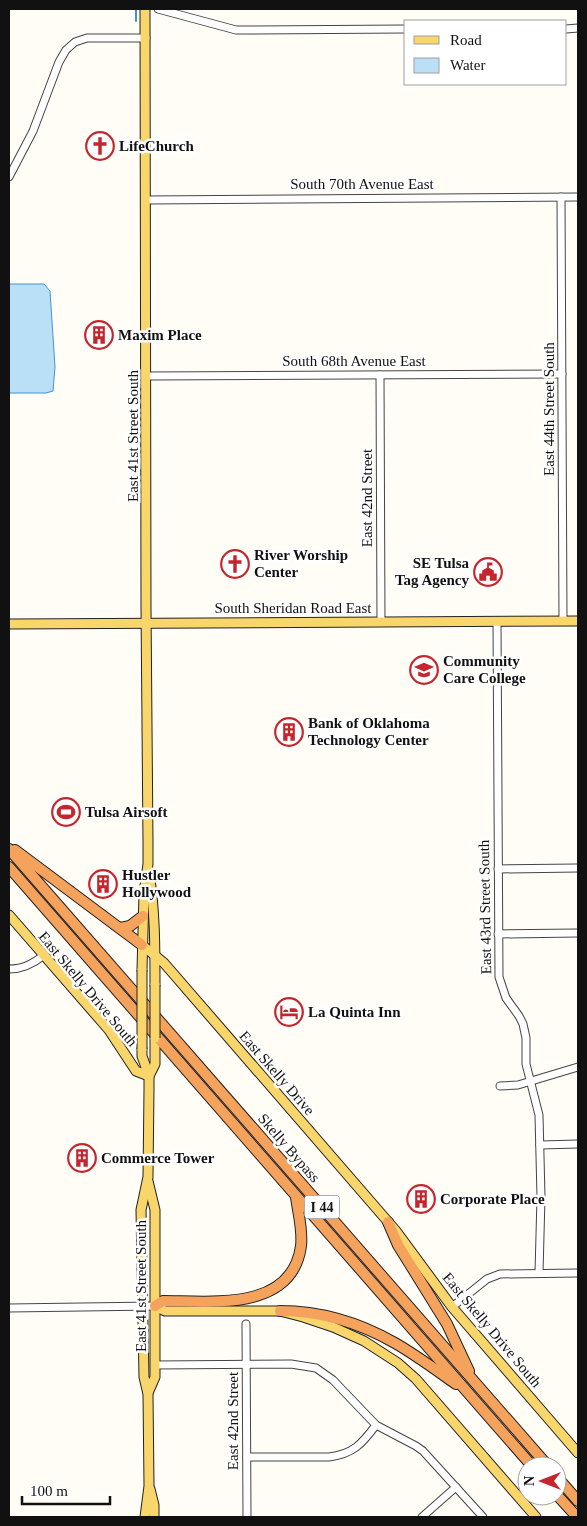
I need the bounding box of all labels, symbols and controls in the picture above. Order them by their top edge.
legend [404,20,567,85]
text: Road [450,32,482,48]
text: Water [450,57,485,73]
church icon: LifeChurch [85,131,115,161]
place label: LifeChurch [119,138,194,154]
street label: South 70th Avenue East [290,176,435,192]
building icon: Maxim Place [84,320,114,350]
place label: Maxim Place [118,327,202,343]
street label: East 44th Street South [541,342,557,476]
street label: South 68th Avenue East [282,353,427,369]
street label: East 41st Street South [125,369,141,502]
street label: East 42nd Street [359,448,375,547]
place label: River Worship Center [254,547,348,580]
church icon: River Worship Center [220,549,250,579]
place label: SE Tulsa Tag Agency [395,555,469,588]
public building icon: SE Tulsa Tag Agency [473,557,503,587]
street label: South Sheridan Road East [214,600,372,616]
place label: Community Care College [443,653,526,686]
school or university icon: Community Care College [409,655,439,685]
place label: Bank of Oklahoma Technology Center [308,715,430,748]
building icon: Bank of Oklahoma Technology Center [274,717,304,747]
sports icon: Tulsa Airsoft [51,797,81,827]
place label: Tulsa Airsoft [85,804,167,820]
street label: East 43rd Street South [476,839,494,974]
place label: Hustler Hollywood [122,867,192,900]
building icon: Hustler Hollywood [88,869,118,899]
street label: East Skelly Drive South [35,928,141,1050]
hotel icon: La Quinta Inn [274,997,304,1027]
place label: La Quinta Inn [308,1004,401,1020]
street label: East Skelly Drive [236,1028,318,1118]
street label: Skelly Bypass [255,1111,323,1186]
building icon: Commerce Tower [67,1143,97,1173]
place label: Commerce Tower [101,1150,215,1166]
building icon: Corporate Place [406,1184,436,1214]
place label: Corporate Place [440,1191,545,1207]
road number: I 44 [304,1196,340,1218]
street label: East 41st Street South [133,1219,149,1352]
street label: East Skelly Drive South [439,1269,545,1391]
street label: East 42nd Street [225,1371,241,1470]
north arrow [517,1456,567,1506]
scale bar [22,1474,110,1506]
text: N [522,1476,537,1486]
text: 100 m [30,1483,68,1499]

